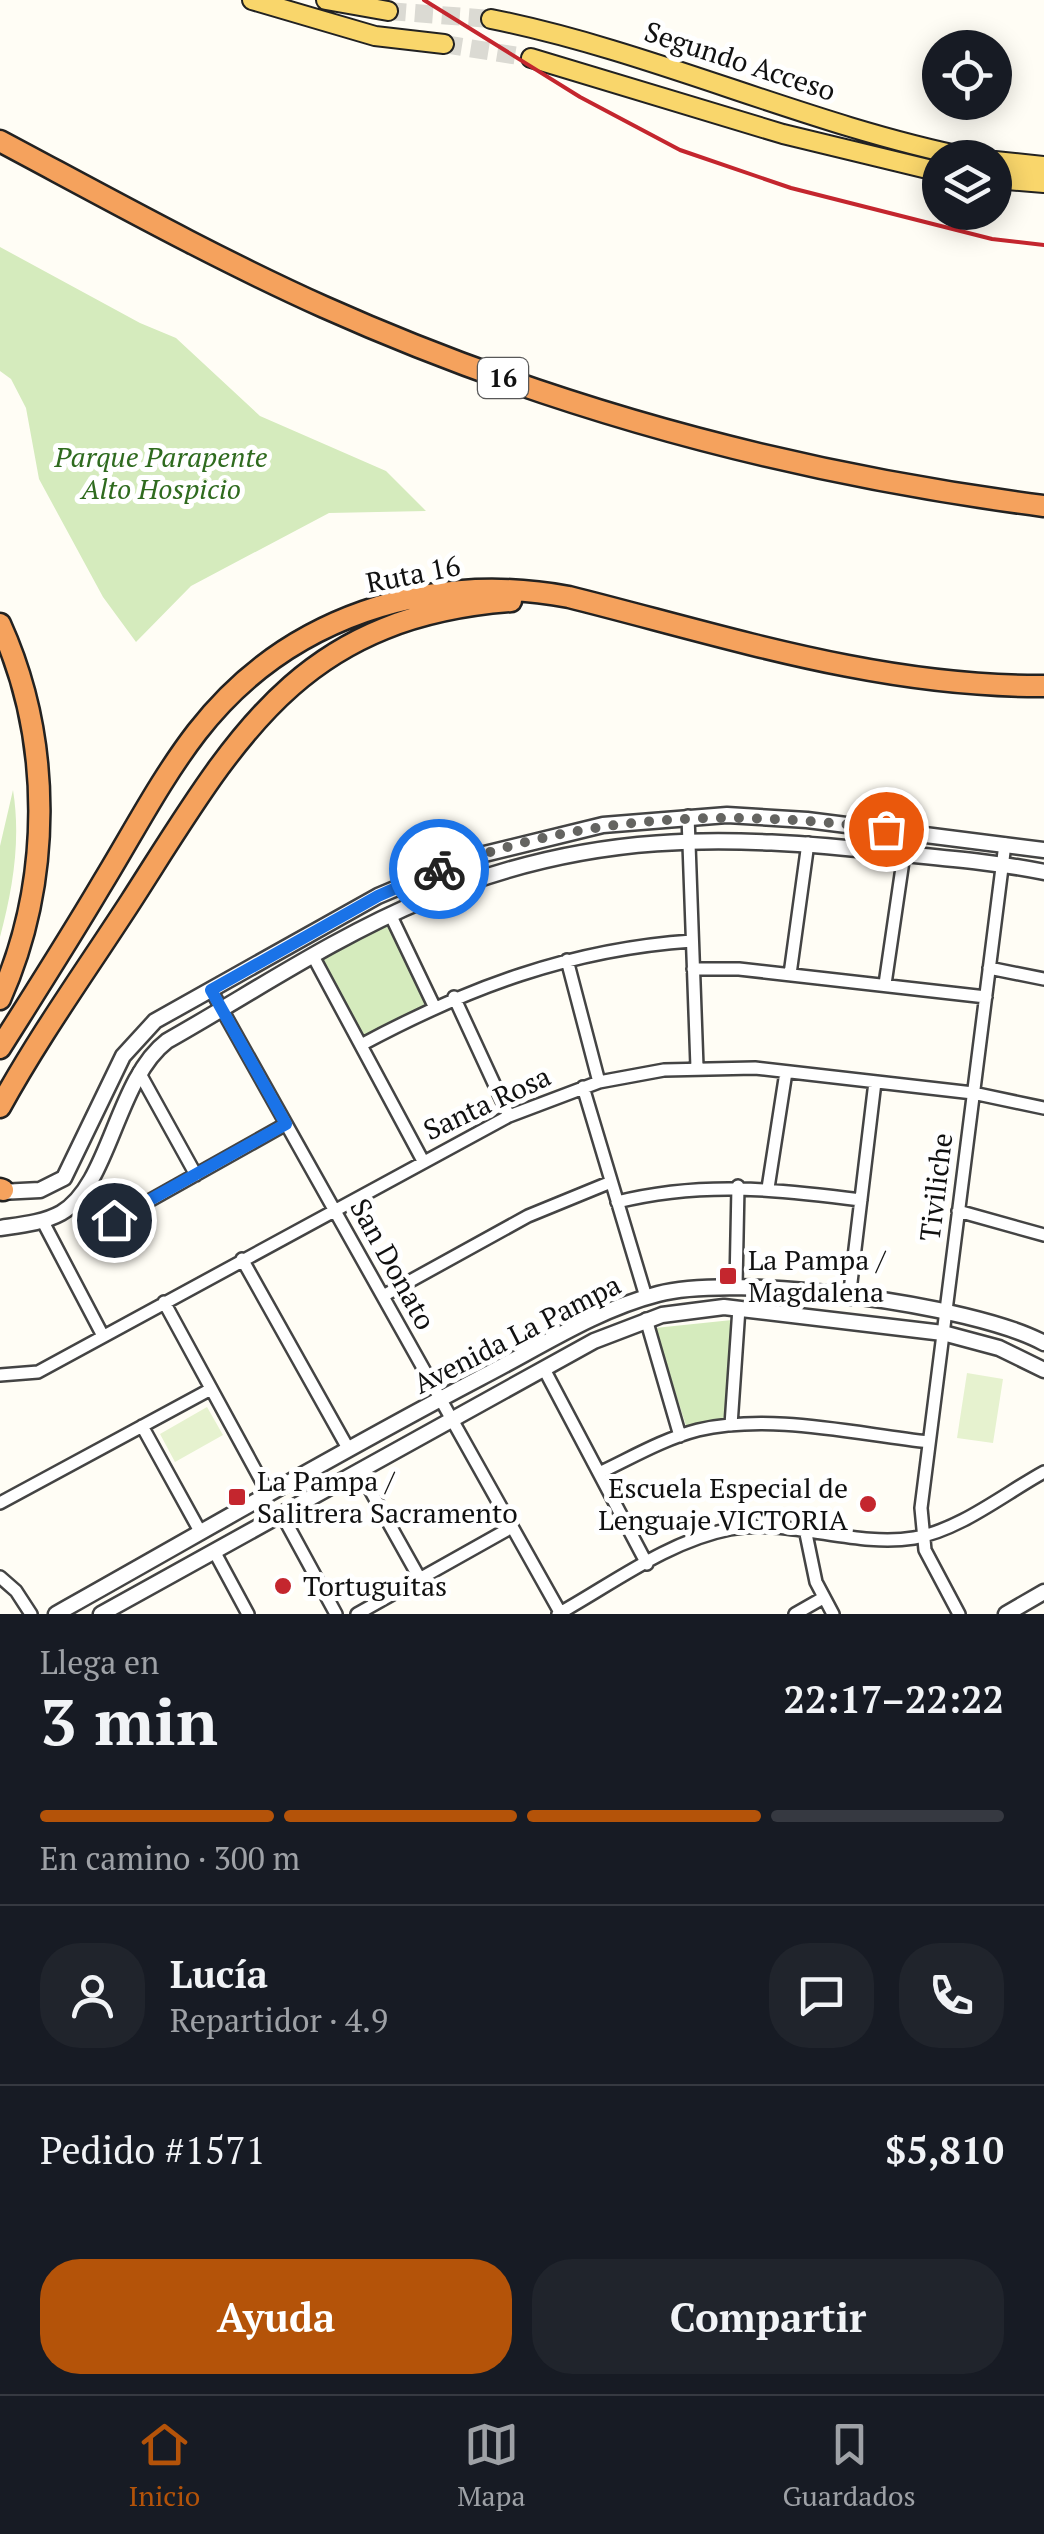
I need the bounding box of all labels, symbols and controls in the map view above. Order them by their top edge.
street label: Segundo Acceso [640,12,840,109]
map controls [922,30,1012,230]
button: locate [922,30,1012,120]
button: layers [922,140,1012,230]
road number: 16 [478,358,528,398]
park label: Parque Parapente Alto Hospicio [53,438,268,507]
street label: Ruta 16 [363,546,463,601]
pin [844,787,929,872]
icon: bag [859,802,914,857]
courier [389,819,489,919]
icon: bike [412,842,467,897]
street label: Santa Rosa [417,1057,556,1148]
street label: Tiviliche [911,1131,960,1243]
pin [72,1178,157,1263]
street label: San Donato [342,1192,445,1336]
icon: home [87,1193,142,1248]
place label: La Pampa / Magdalena [748,1241,887,1310]
street label: Avenida La Pampa [407,1265,627,1402]
marker: La Pampa / Magdalena [717,1265,739,1287]
place label: La Pampa / Salitrera Sacramento [257,1462,518,1531]
place label: Escuela Especial de Lenguaje VICTORIA [598,1469,849,1538]
marker: La Pampa / Salitrera Sacramento [226,1486,248,1508]
marker: Escuela Especial de Lenguaje VICTORIA [857,1493,879,1515]
place label: Tortuguitas [303,1567,447,1604]
marker: Tortuguitas [272,1575,294,1597]
text: Llega en [40,1641,159,1683]
text: 22:17–22:22 [783,1674,1004,1724]
text: 3 min [40,1677,218,1764]
text: En camino · 300 m [40,1837,300,1879]
button: person [40,1943,145,2048]
button: chat [769,1943,874,2048]
button: phone [899,1943,1004,2048]
text: Lucía [170,1949,268,1999]
text: Repartidor · 4.9 [170,1999,388,2041]
text: Pedido #1571 [40,2125,266,2175]
text: $5,810 [885,2125,1004,2175]
button: Ayuda [40,2259,512,2374]
button: Compartir [532,2259,1004,2374]
tab: Inicio [128,2417,200,2514]
tab: Mapa [457,2417,526,2514]
tab: Guardados [782,2417,916,2514]

